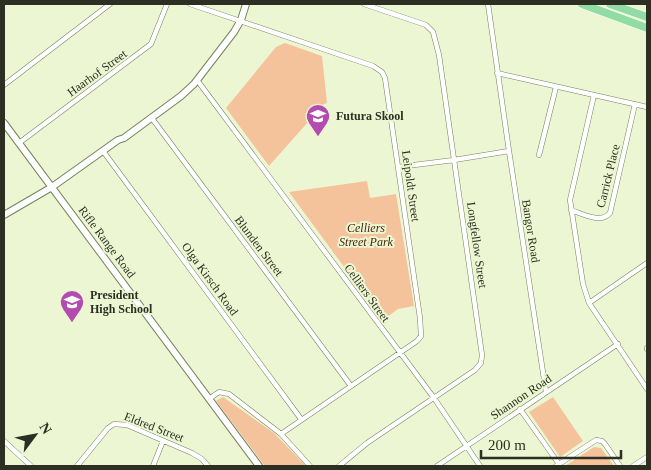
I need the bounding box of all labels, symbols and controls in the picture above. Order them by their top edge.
street label: Haarhof Street [64,46,130,99]
school or university icon: Futura Skool [305,103,331,137]
place label: Futura Skool [336,109,404,123]
street label: Carrick Place [593,143,623,209]
street label: Leipoldt Street [399,150,423,223]
street label: Bangor Road [519,198,543,264]
street label: Longfellow Street [464,201,490,290]
street label: Rifle Range Road [76,203,138,281]
street label: Blunden Street [232,213,287,279]
park label: Celliers Street Park [339,221,394,249]
street label: Olga Kirsch Road [179,240,241,318]
street label: Celliers Street [341,261,393,325]
place label: President High School [90,288,153,316]
school or university icon: President High School [59,289,85,323]
street label: Shannon Road [488,372,554,422]
street label: Eldred Street [122,409,187,445]
north arrow [10,410,60,460]
text: N [37,420,55,437]
scale bar [481,428,621,460]
text: 200 m [488,437,526,453]

